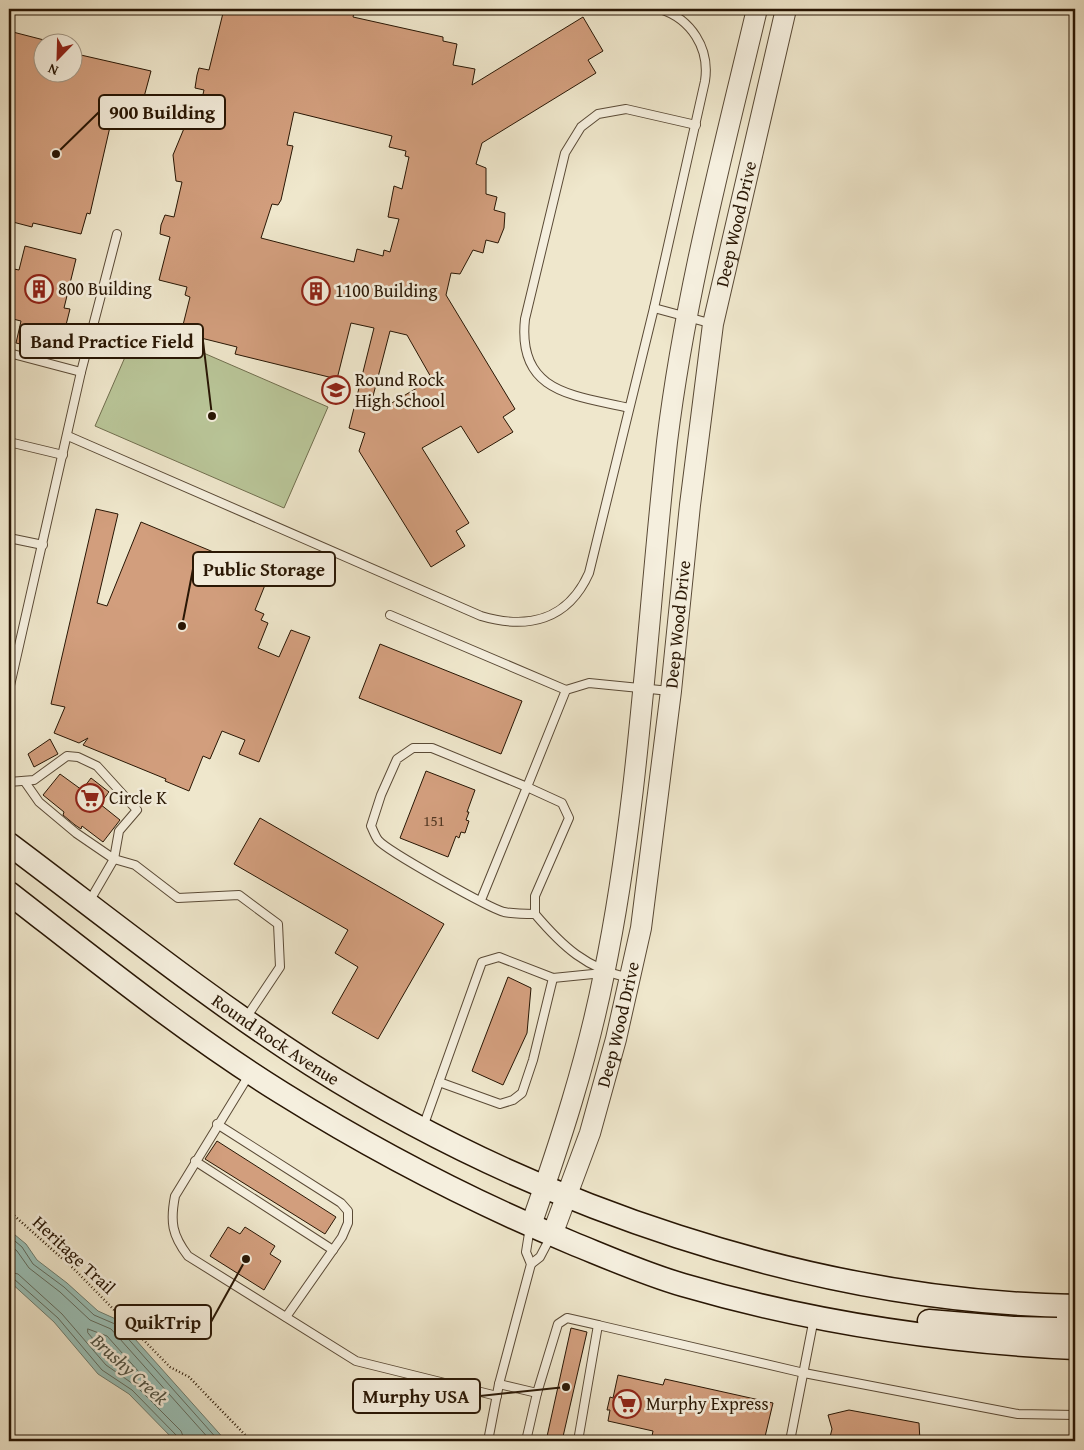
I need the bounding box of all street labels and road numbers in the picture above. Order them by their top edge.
street label: Deep Wood Drive [708,158,763,290]
street label: Deep Wood Drive [657,559,697,690]
street label: Deep Wood Drive [589,959,646,1090]
street label: Round Rock Avenue [207,987,345,1092]
street label: Heritage Trail [27,1209,122,1300]

